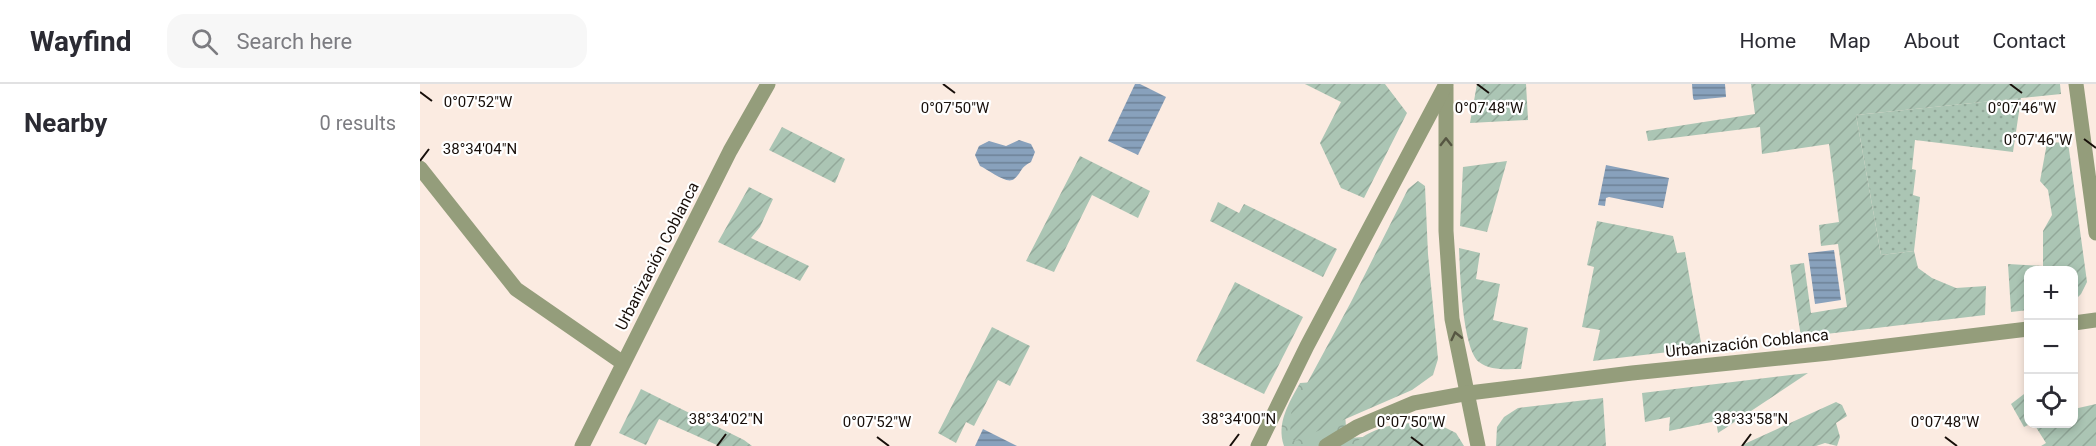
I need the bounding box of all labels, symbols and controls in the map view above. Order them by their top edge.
search box [167,14,587,68]
text: Wayfind [30,25,131,58]
icon: search [188,25,221,58]
text: Search here [236,29,352,54]
text: Home [1740,29,1796,53]
text: Map [1829,29,1871,53]
text: About [1904,29,1960,53]
text: Contact [1993,29,2066,53]
text: 0°07'52"W [444,93,512,111]
text: 0°07'50"W [921,99,989,117]
text: 0°07'48"W [1455,99,1523,117]
text: 0°07'46"W [1988,99,2056,117]
text: Nearby [24,108,107,138]
text: 0 results [320,111,396,135]
text: 0°07'46"W [2004,131,2072,149]
one-way arrow [1440,137,1452,146]
text: 38°34'04"N [443,140,517,158]
street label: Urbanización Coblanca [611,179,703,333]
map controls [2024,266,2078,428]
button: + [2024,266,2078,320]
button: − [2024,320,2078,374]
street label: Urbanización Coblanca [1664,325,1830,361]
one-way arrow [1450,331,1463,341]
button: locate [2024,374,2078,428]
text: 38°34'02"N [689,410,763,428]
text: 38°34'00"N [1202,410,1276,428]
text: 38°33'58"N [1714,410,1788,428]
text: 0°07'52"W [843,413,911,431]
text: 0°07'50"W [1377,413,1445,431]
text: 0°07'48"W [1911,413,1979,431]

